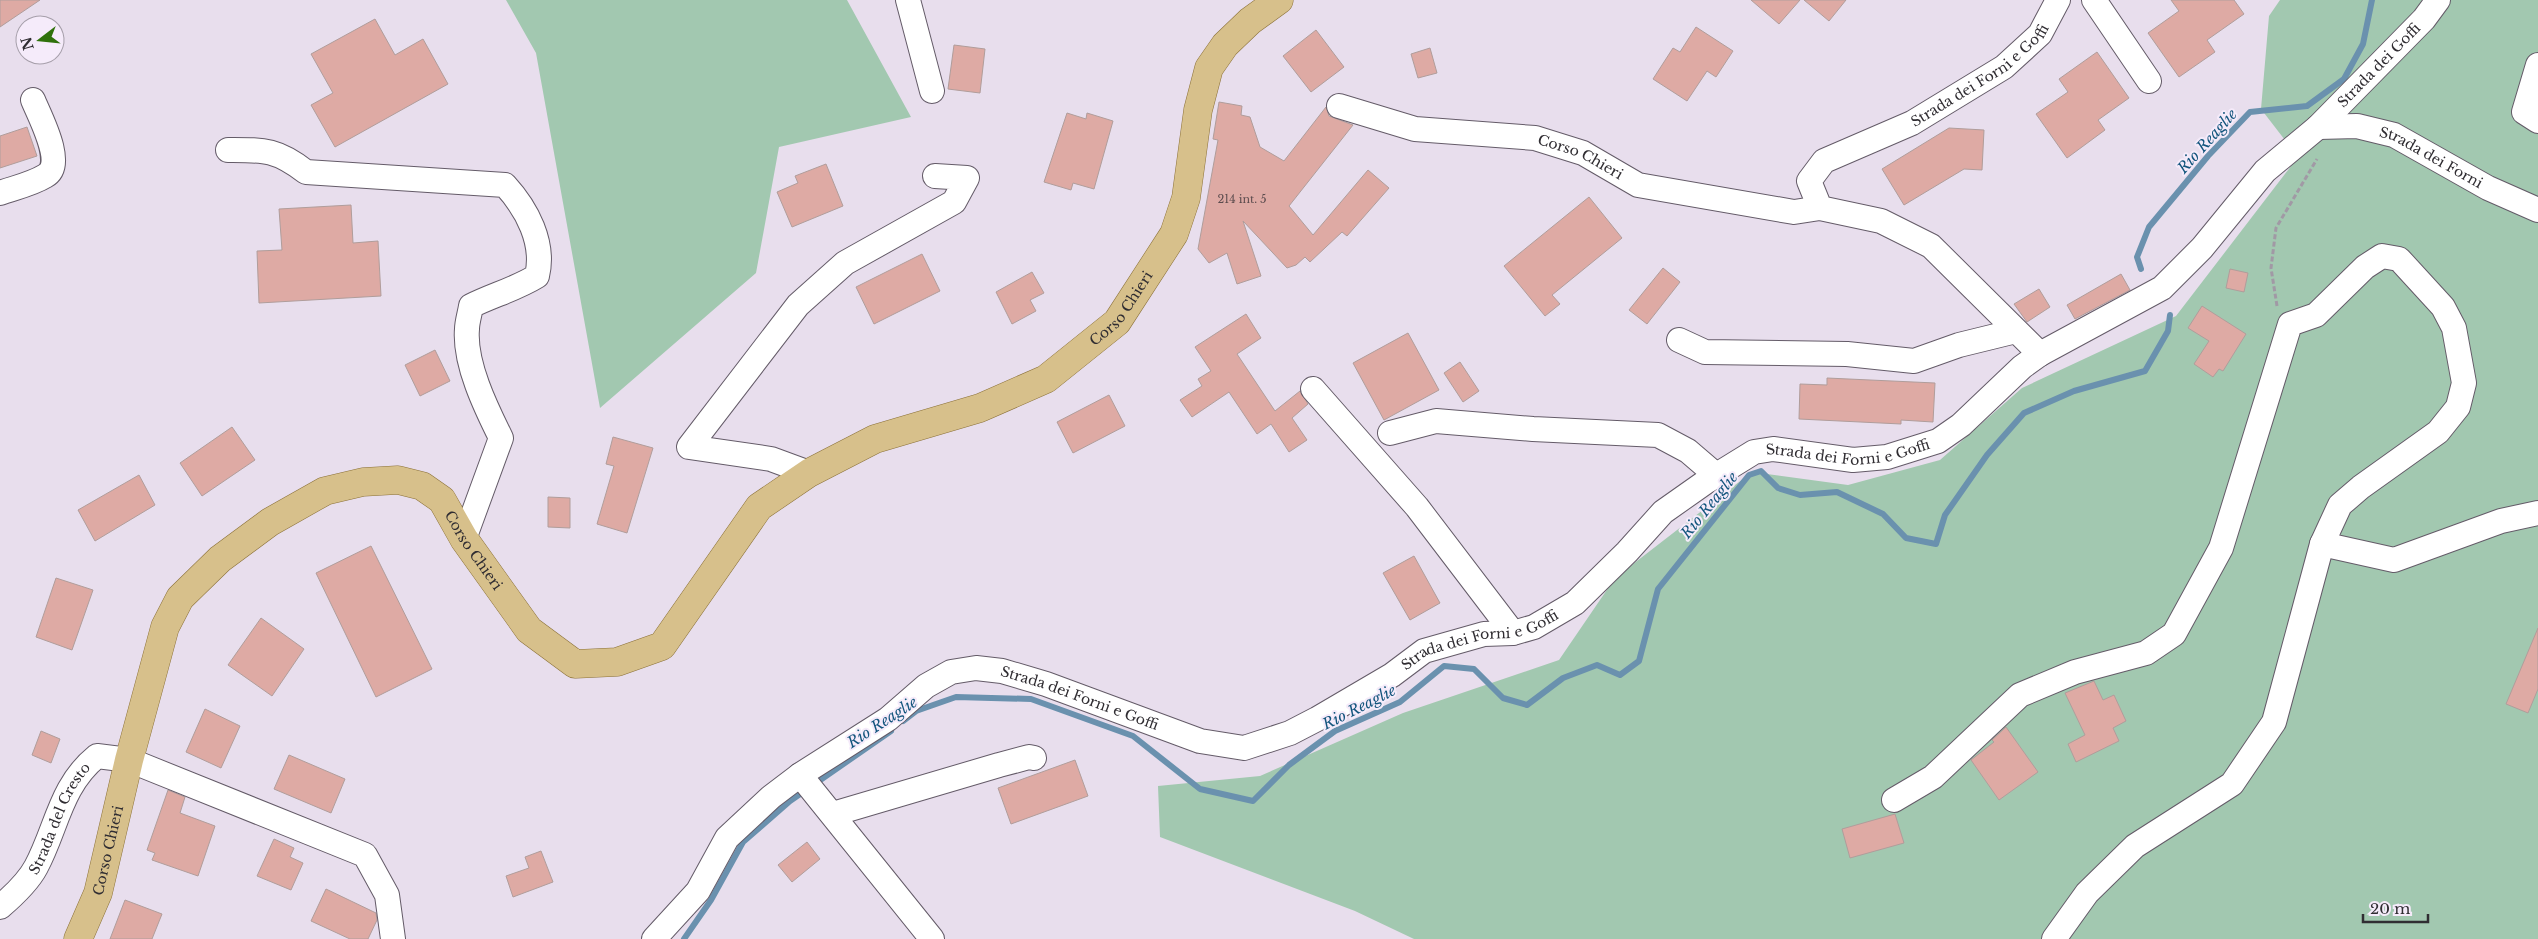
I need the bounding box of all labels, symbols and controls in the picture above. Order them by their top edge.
north arrow [15,15,65,65]
street label: Strada dei Goffi [2333,19,2424,111]
street label: Strada dei Forni e Goffi [1907,21,2053,131]
text: N [17,35,38,52]
water label: Rio Reaglie [2172,105,2241,178]
street label: Strada dei Forni [2378,123,2486,192]
street label: Corso Chieri [1536,130,1626,183]
house number: 214 int. 5 [1217,192,1267,206]
street label: Corso Chieri [1086,268,1157,350]
street label: Strada dei Forni e Goffi [1765,435,1932,469]
water label: Rio Reaglie [1676,468,1742,543]
street label: Corso Chieri [441,507,507,594]
street label: Strada dei Forni e Goffi [1397,606,1562,674]
street label: Strada dei Forni e Goffi [999,662,1161,734]
water label: Rio Reaglie [1318,680,1399,734]
water label: Rio Reaglie [842,692,921,752]
street label: Strada del Cresto [25,759,94,878]
street label: Corso Chieri [89,803,127,897]
scale bar [2363,892,2428,924]
text: 20 m [2370,899,2410,918]

